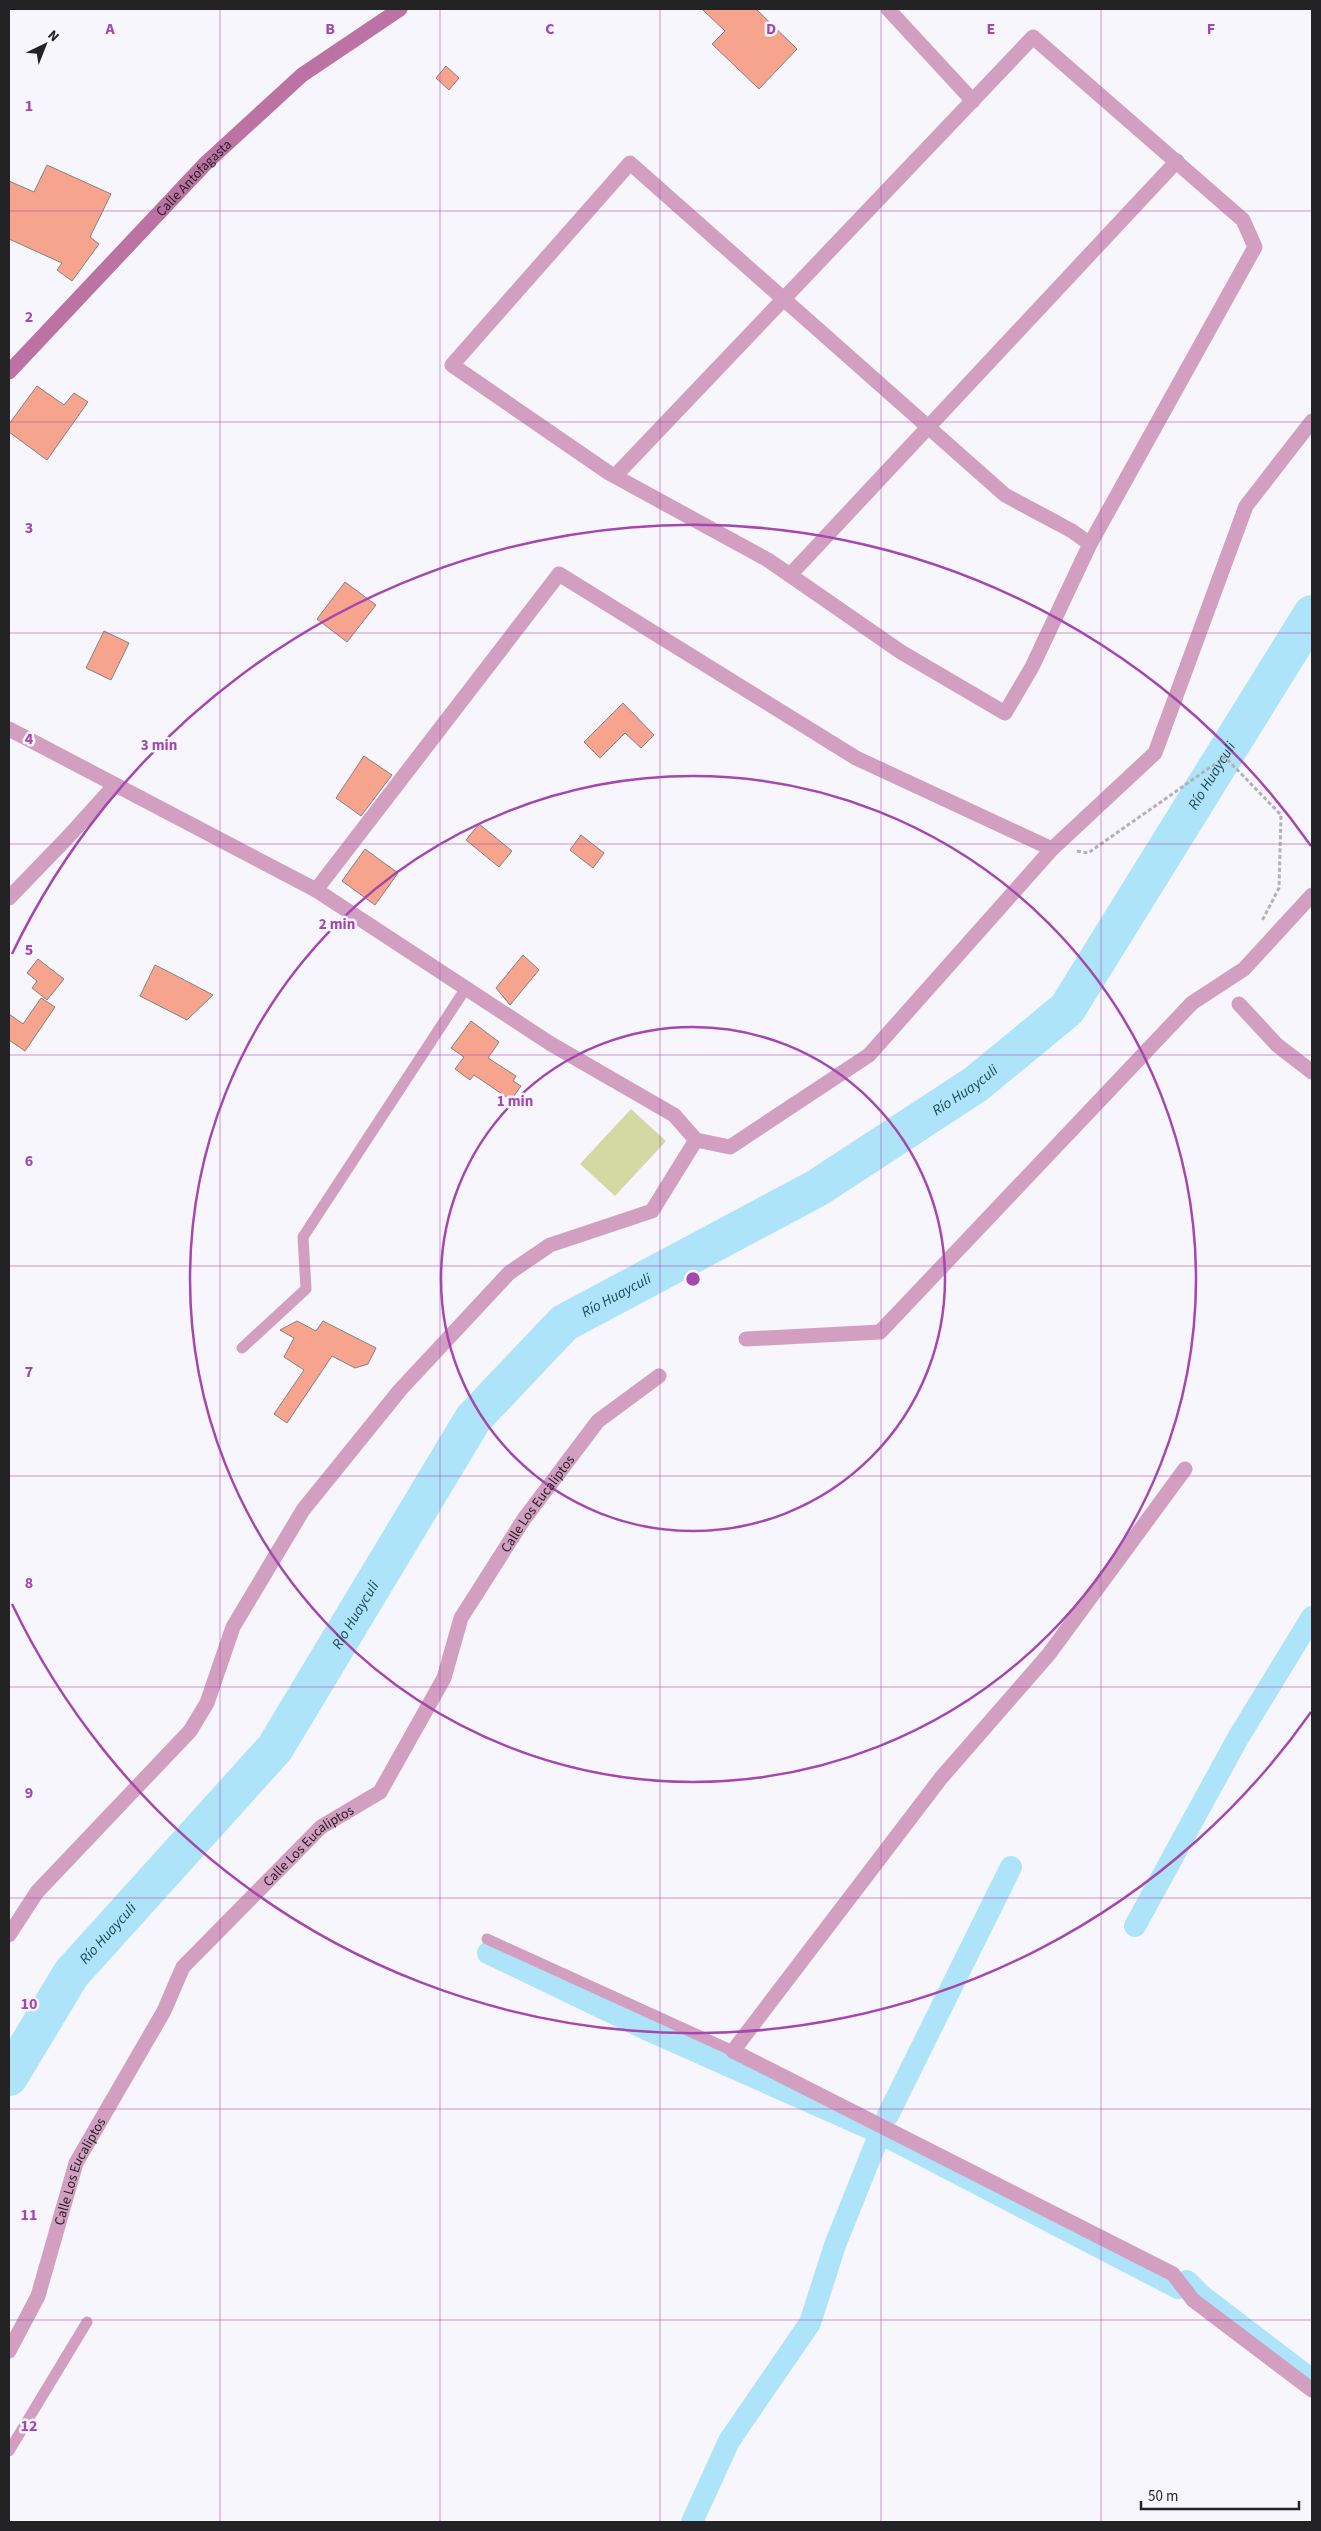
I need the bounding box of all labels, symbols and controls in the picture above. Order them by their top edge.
text: A [104,18,115,40]
text: B [325,18,335,40]
text: C [545,18,555,40]
text: D [766,18,776,40]
text: E [987,18,995,40]
text: F [1207,18,1215,40]
north arrow [20,20,70,70]
text: N [43,26,63,47]
text: 1 [25,95,33,117]
street label: Calle Antofagasta [152,135,237,221]
text: 2 [25,306,33,328]
text: 3 [25,517,33,539]
text: 4 [25,728,34,750]
text: 3 min [141,735,177,756]
water label: Río Huayculi [1183,738,1241,814]
text: 2 min [319,914,355,935]
text: 5 [25,939,33,961]
water label: Río Huayculi [928,1060,1003,1121]
text: 1 min [497,1091,533,1112]
text: 6 [25,1150,33,1172]
water label: Río Huayculi [578,1268,655,1323]
centre of rings [684,1270,702,1288]
text: 7 [25,1361,33,1383]
street label: Calle Los Eucaliptos [496,1451,580,1557]
text: 8 [25,1572,33,1594]
water label: Río Huayculi [327,1577,384,1653]
text: 9 [25,1782,33,1804]
street label: Calle Los Eucaliptos [259,1801,358,1891]
water label: Río Huayculi [75,1898,142,1969]
text: 10 [21,1993,37,2015]
street label: Calle Los Eucaliptos [50,2114,111,2228]
text: 11 [21,2204,37,2226]
text: 12 [21,2415,37,2437]
scale bar [1141,2478,1298,2510]
text: 50 m [1148,2486,1178,2507]

